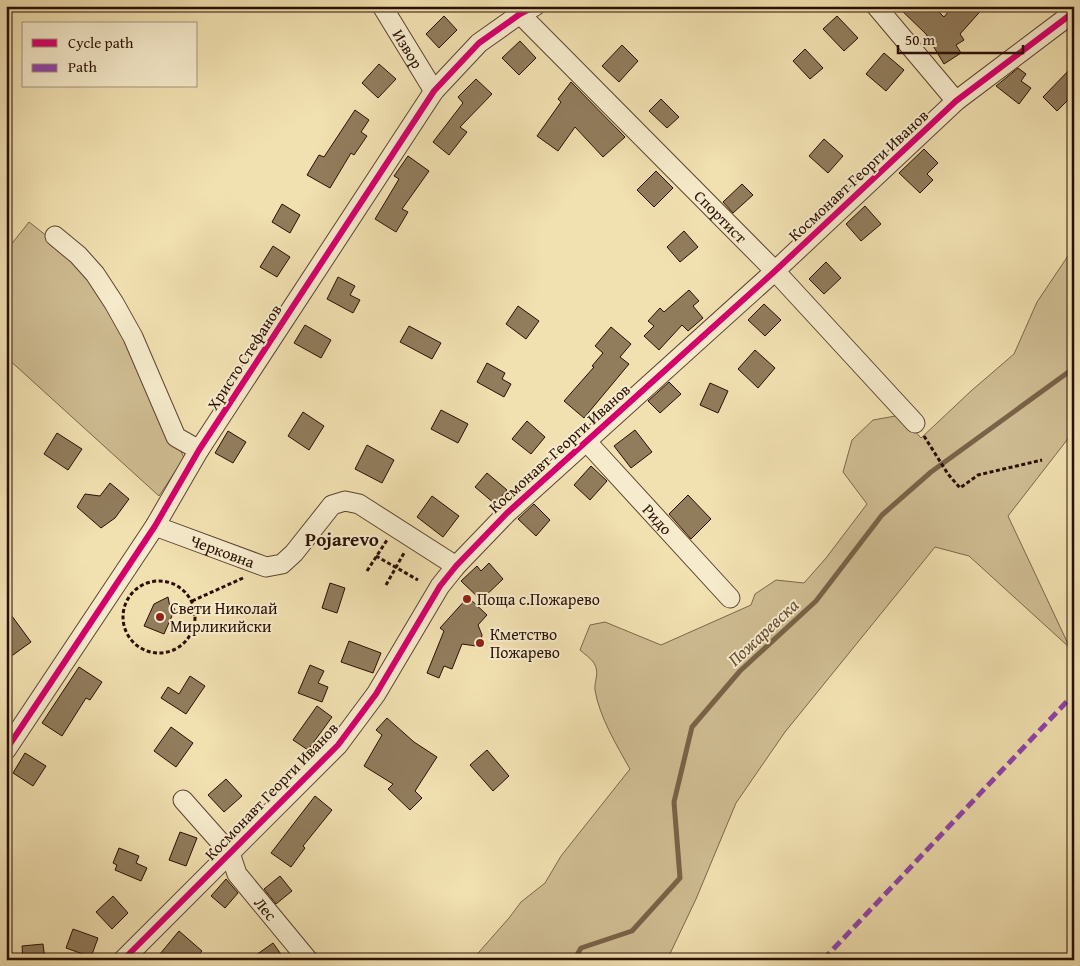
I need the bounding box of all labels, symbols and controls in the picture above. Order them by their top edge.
legend [22,22,198,88]
scale bar [898,22,1022,54]
street label: Извор [387,24,430,73]
text: 50 m [905,29,936,50]
text: Cycle path [68,32,134,53]
text: Path [68,56,97,77]
street label: Космонавт Георги Иванов [783,103,934,247]
street label: Спортист [689,184,753,249]
street label: Христо Стефанов [201,299,287,415]
street label: Космонавт Георги Иванов [483,377,636,518]
street label: Ридо [637,498,678,540]
district label: Pojarevo [305,525,379,553]
street label: Черковна [187,528,259,574]
place label: Поща с.Пожарево [477,587,600,611]
water label: Пожаревска [721,591,805,672]
marker: Поща с.Пожарево [461,593,473,605]
place label: Свети Николай Мирликийски [170,596,278,638]
marker: Свети Николай Мирликийски [154,611,166,623]
place label: Кметство Пожарево [490,622,560,664]
marker: Кметство Пожарево [474,637,486,649]
street label: Космонавт Георги Иванов [198,716,344,865]
street label: Лес [249,892,283,926]

